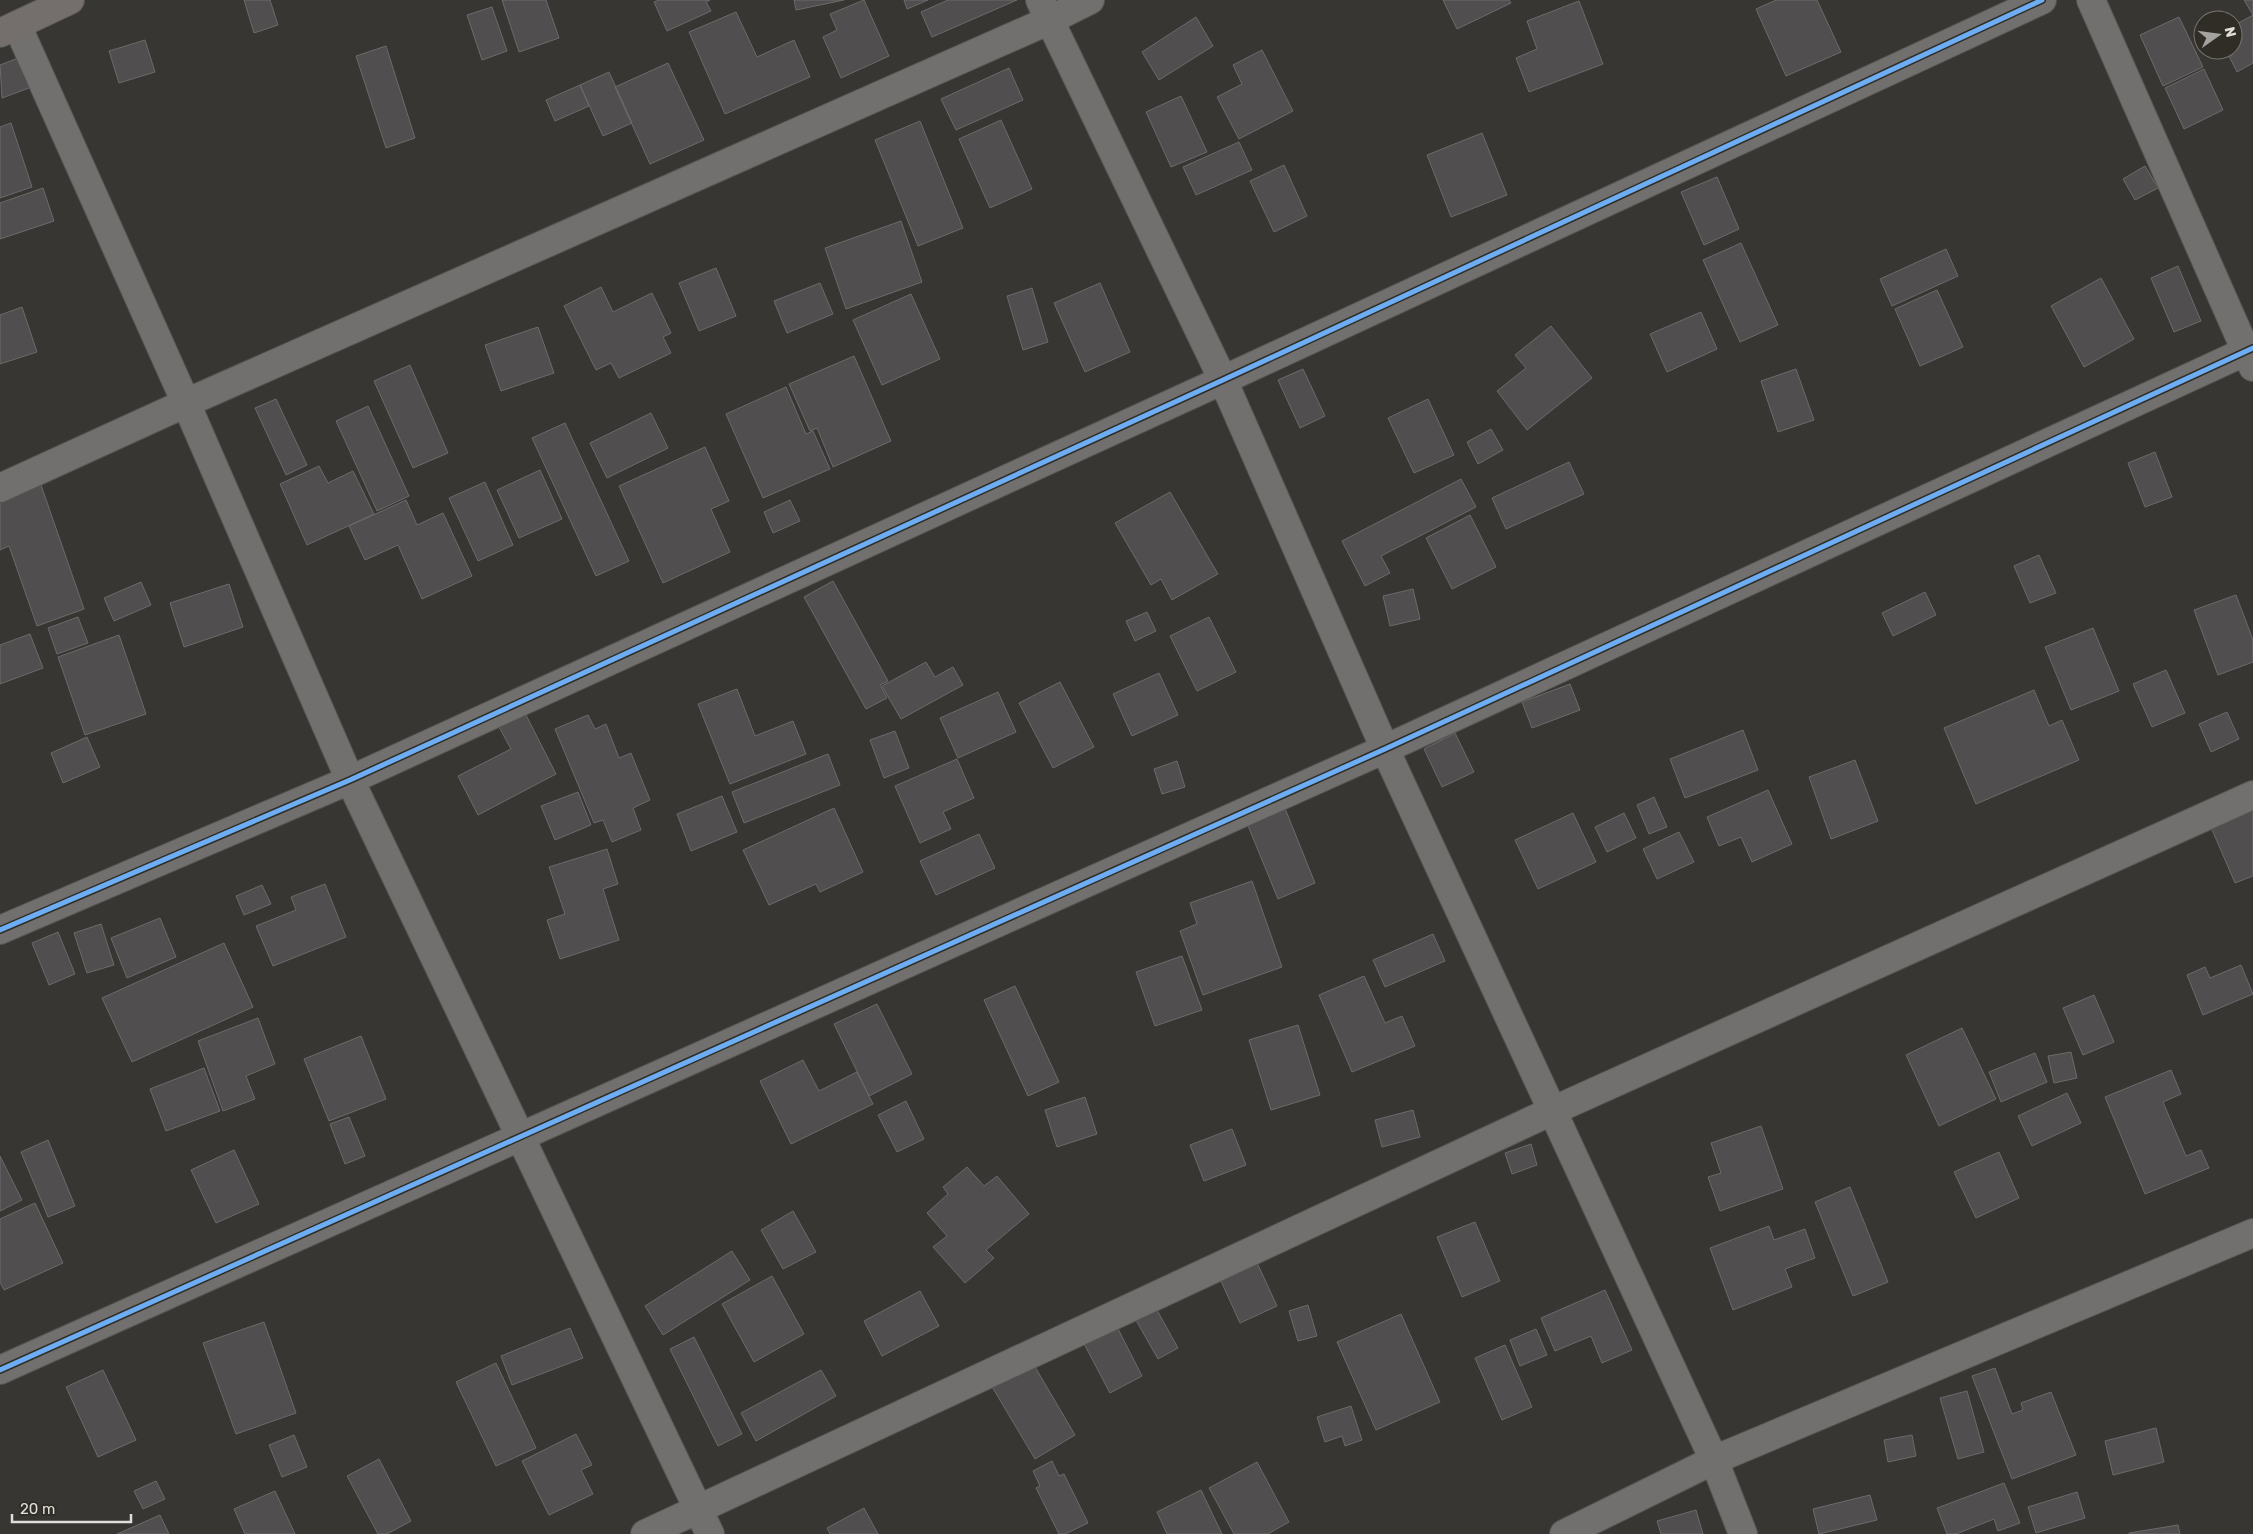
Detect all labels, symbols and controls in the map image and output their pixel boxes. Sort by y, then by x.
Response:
north arrow [2193,10,2243,60]
text: N [2221,25,2240,39]
scale bar [12,1492,131,1524]
text: 20 m [20,1500,55,1518]

